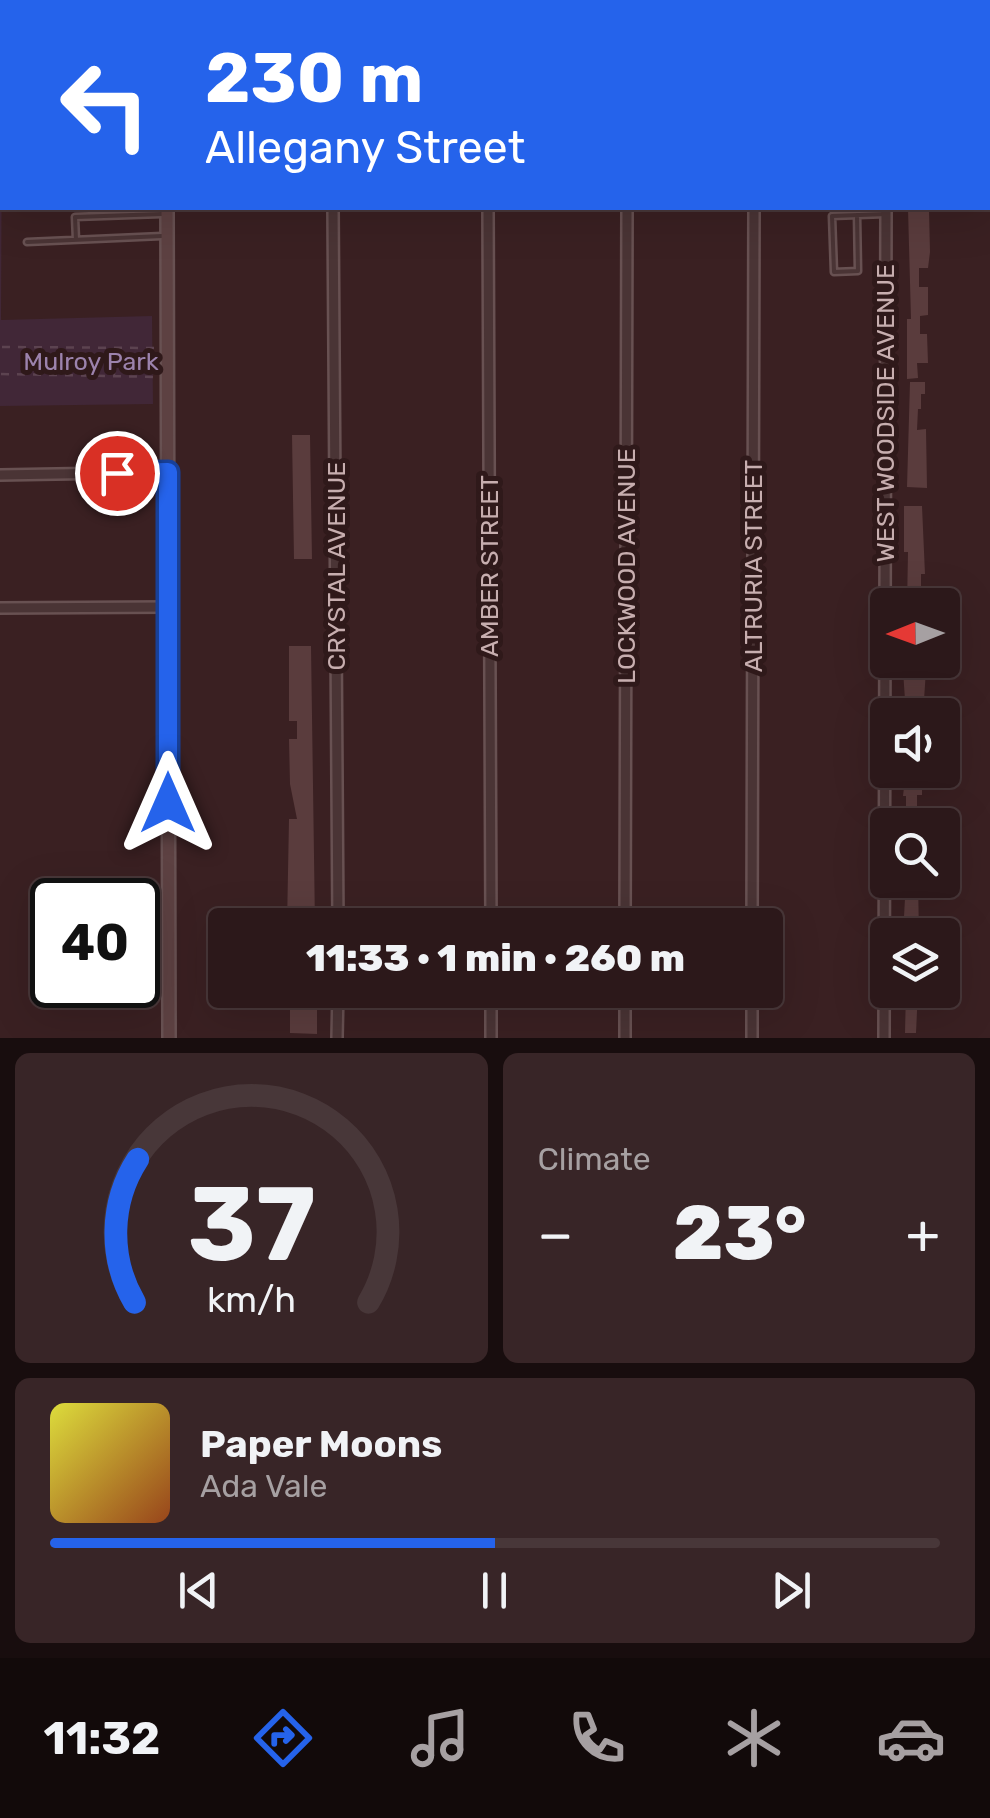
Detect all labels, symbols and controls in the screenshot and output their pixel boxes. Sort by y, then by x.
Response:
text: 230 m [205,37,423,120]
icon: left [40,40,170,170]
text: Allegany Street [205,121,525,174]
street label: WEST WOODSIDE AVENUE [871,264,900,562]
park label: Mulroy Park [23,347,159,376]
pin [75,431,160,516]
icon: arrive [90,446,145,501]
street label: LOCKWOOD AVENUE [612,448,641,684]
street label: ALTRURIA STREET [739,460,768,672]
street label: CRYSTAL AVENUE [322,462,351,670]
street label: AMBER STREET [475,475,504,657]
north arrow [870,588,960,678]
map controls [870,588,960,1008]
button: sound [870,698,960,788]
position arrow [116,751,220,855]
button: search [870,808,960,898]
speed limit sign: 40 [30,878,160,1008]
button: layers [870,918,960,1008]
text: 11:33 · 1 min · 260 m [306,935,685,981]
text: Climate [538,1140,651,1178]
text: 37 [187,1163,315,1286]
text: 23° [673,1189,806,1278]
text: − [538,1202,573,1267]
text: + [906,1202,940,1267]
text: km/h [207,1279,296,1321]
text: Paper Moons [200,1421,442,1467]
text: Ada Vale [200,1467,327,1505]
icon: previous [171,1563,226,1618]
icon: pause [467,1563,522,1618]
icon: next [764,1563,819,1618]
icon: directions [248,1703,318,1773]
icon: music [405,1703,475,1773]
icon: phone [562,1703,632,1773]
icon: climate [719,1703,789,1773]
icon: car [876,1703,946,1773]
text: 11:32 [44,1712,160,1765]

